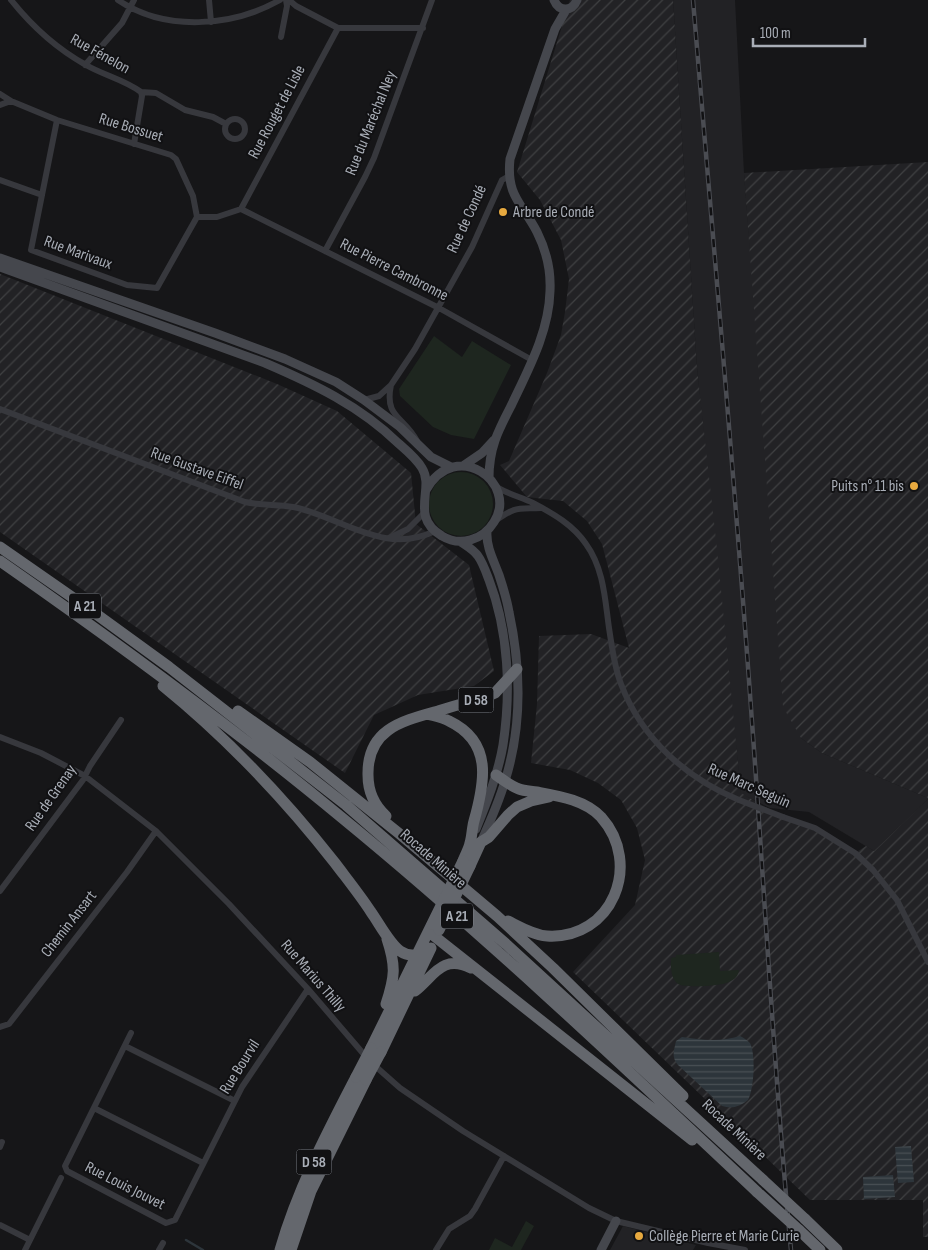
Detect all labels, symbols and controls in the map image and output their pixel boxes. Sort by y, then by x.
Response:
scale bar [753,15,866,47]
text: 100 m [760,24,791,43]
street label: Rue Fénelon [67,30,133,78]
street label: Rue Rouget de Lisle [244,62,310,162]
street label: Rue du Maréchal Ney [341,68,401,178]
street label: Rue Bossuet [97,109,165,147]
street label: Rue de Condé [443,182,491,256]
place label: Arbre de Condé [512,203,595,222]
marker: Arbre de Condé [497,206,509,218]
street label: Rue Marivaux [41,232,115,274]
street label: Rue Pierre Cambronne [337,235,451,305]
street label: Rue Gustave Eiffel [148,443,246,495]
place label: Puits n° 11 bis [831,477,904,496]
marker: Puits n° 11 bis [908,480,920,492]
road number: A 21 [69,594,101,618]
road number: D 58 [458,688,494,712]
street label: Rue Marc Seguin [705,759,793,813]
street label: Rue de Grenay [21,761,81,835]
street label: Rocade Minière [396,825,470,893]
street label: Chemin Ansart [37,887,101,961]
road number: A 21 [441,904,473,928]
street label: Rue Marius Thilly [276,936,350,1016]
street label: Rue Bourvil [216,1036,264,1098]
street label: Rocade Minière [698,1095,770,1165]
road number: D 58 [296,1150,332,1174]
street label: Rue Louis Jouvet [82,1158,168,1214]
place label: Collège Pierre et Marie Curie [649,1227,799,1246]
marker: Collège Pierre et Marie Curie [633,1230,645,1242]

